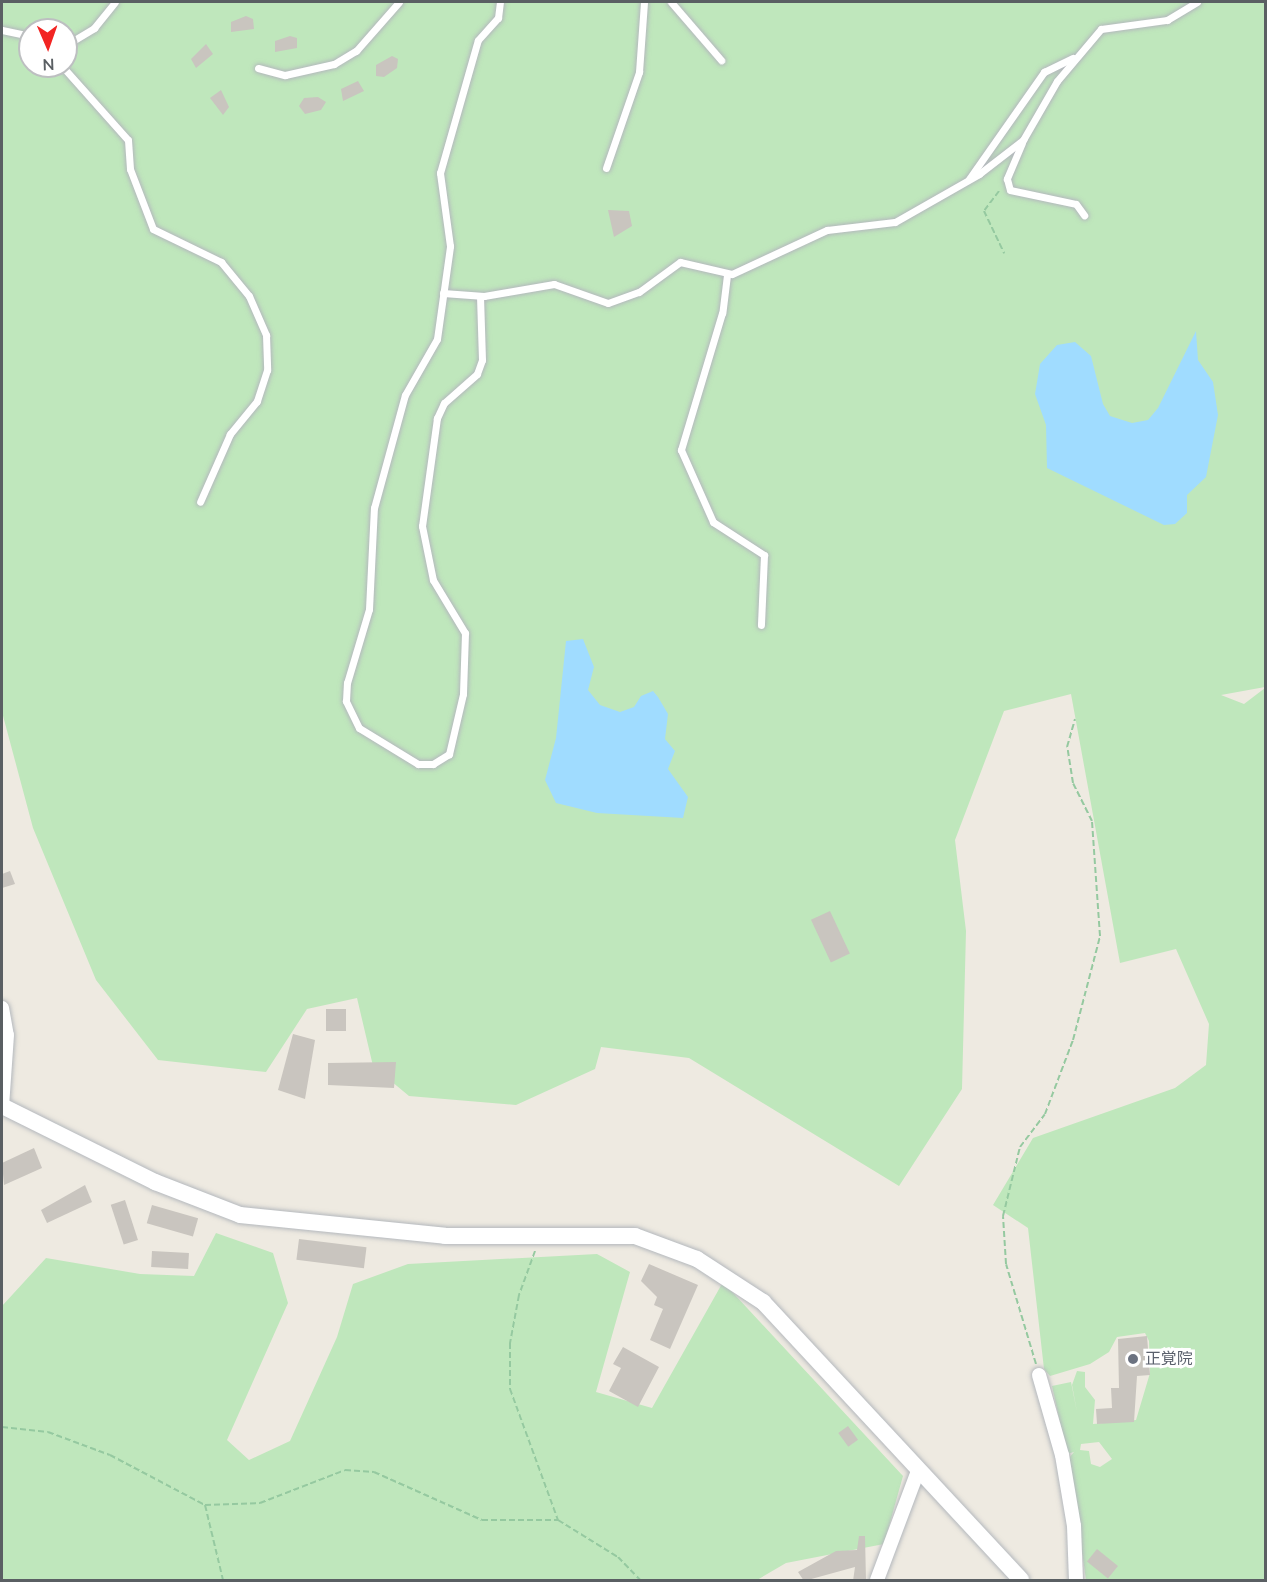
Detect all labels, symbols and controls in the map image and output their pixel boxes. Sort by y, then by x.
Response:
north arrow [18,18,78,78]
text: N [42,53,55,75]
place label: 正覚院 [1145,1349,1193,1369]
marker: 正覚院 [1126,1352,1140,1366]

